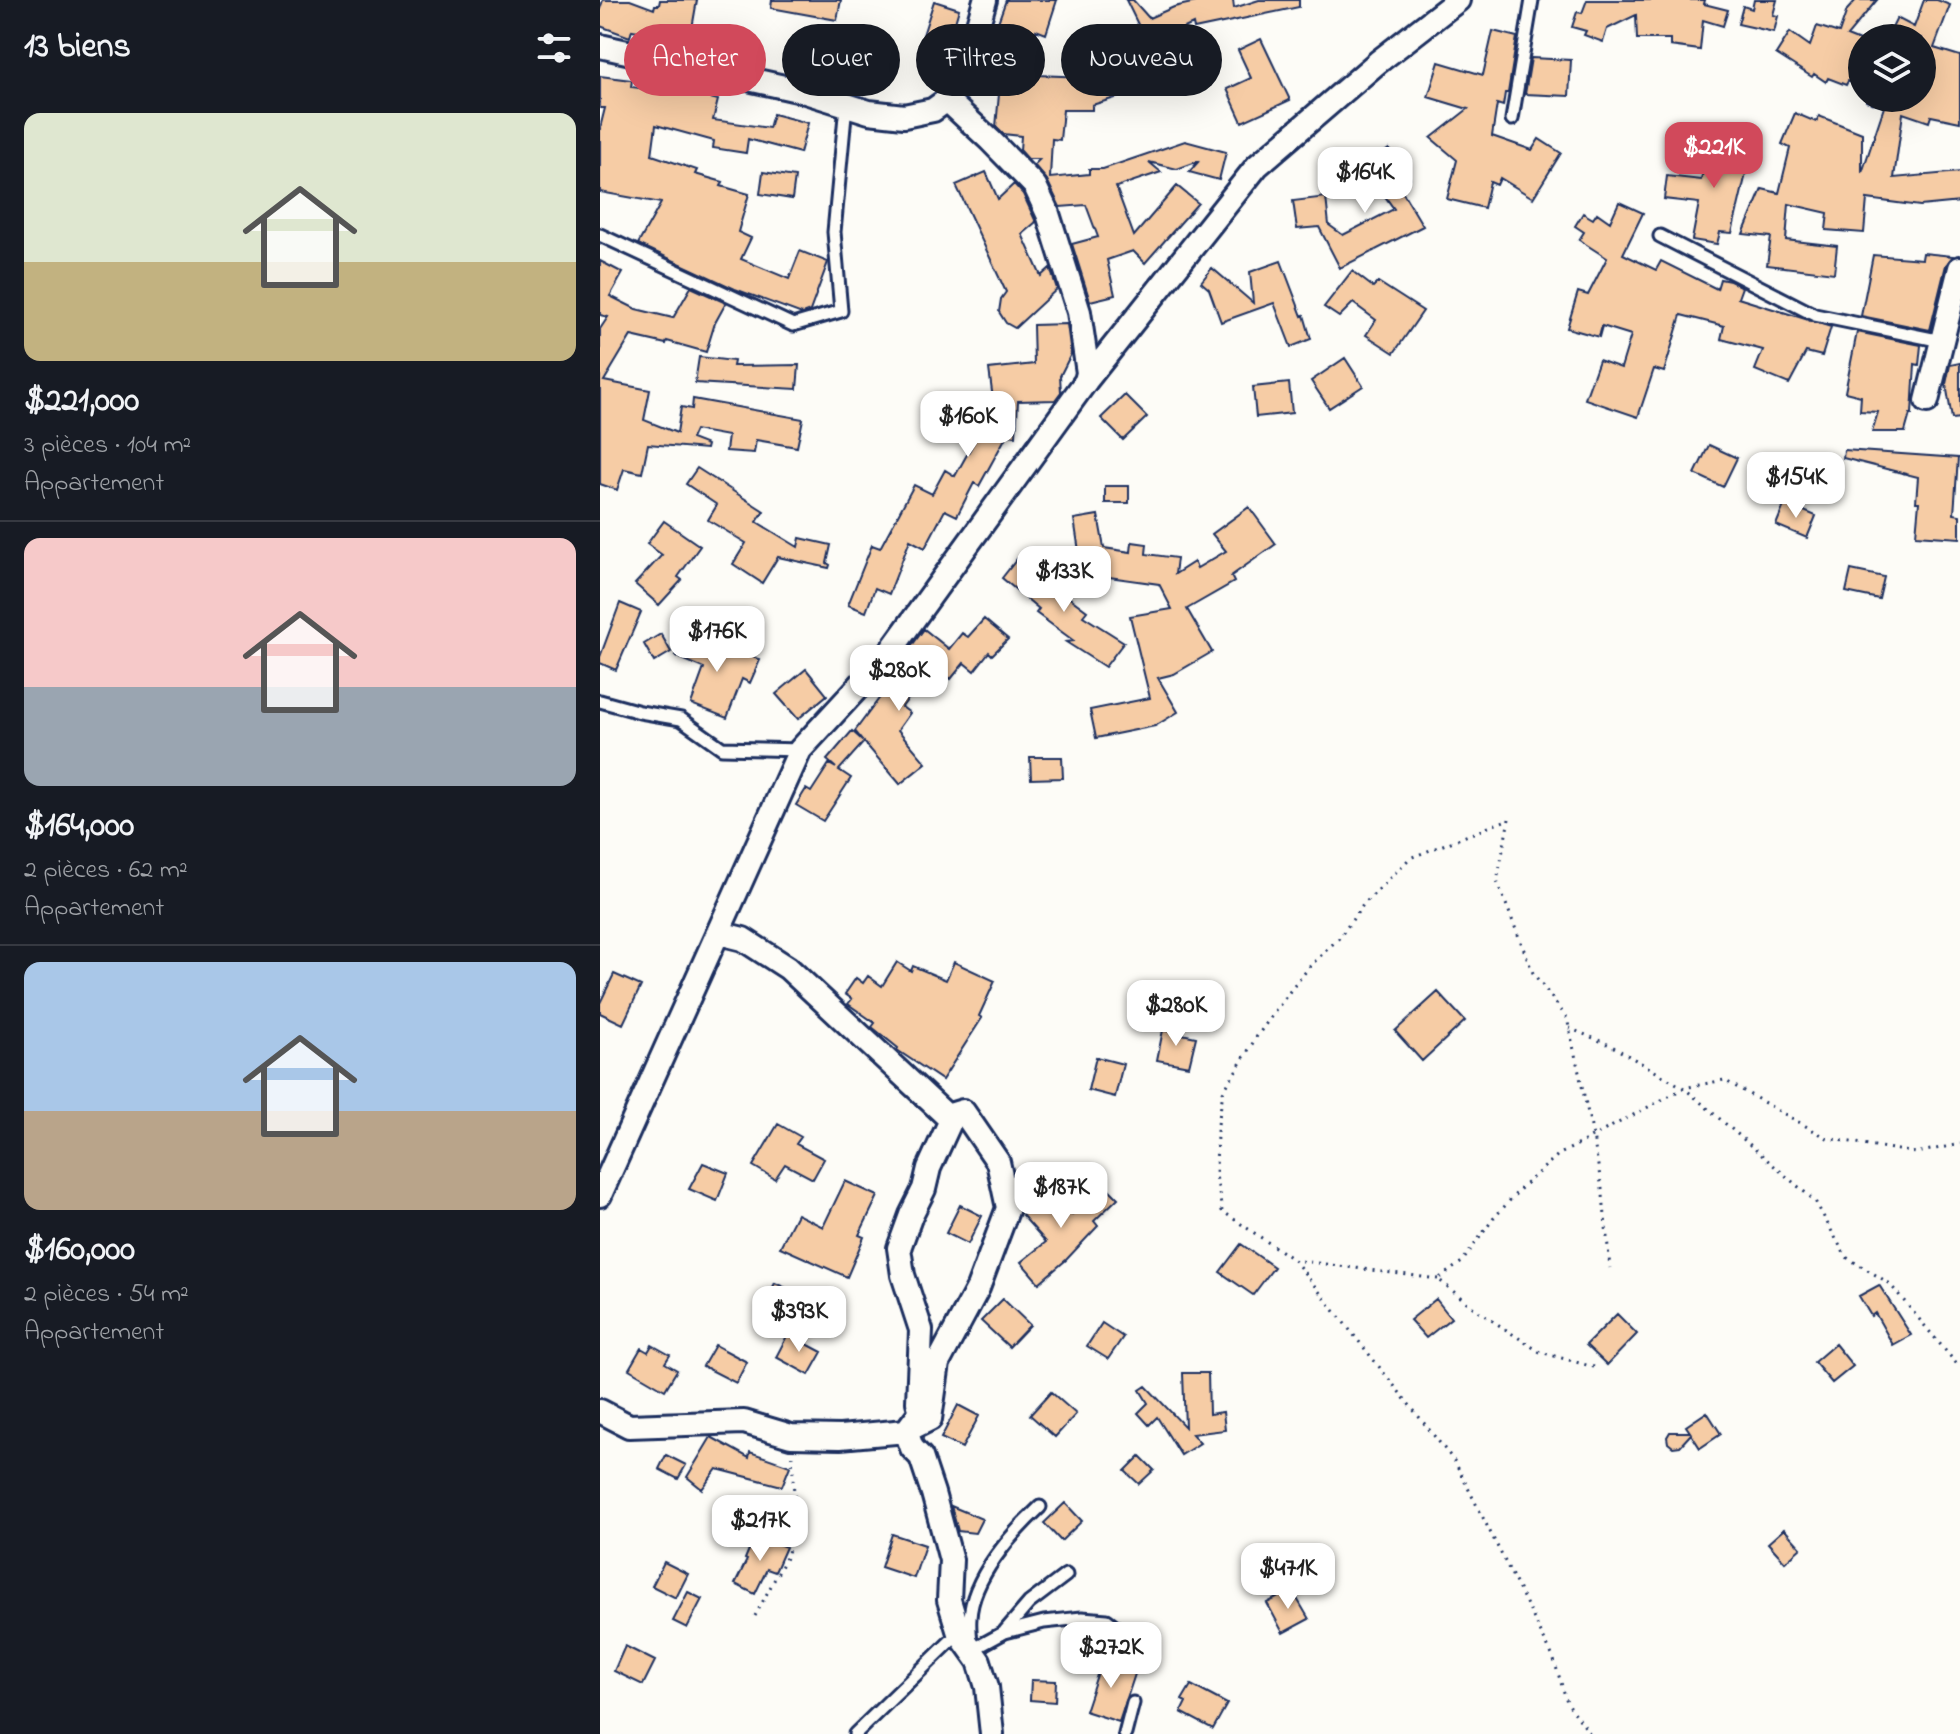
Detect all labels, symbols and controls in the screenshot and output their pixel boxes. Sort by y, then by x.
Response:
text: 13 biens [24,23,131,73]
chip: Acheter [624,24,766,96]
chip: Louer [782,24,900,96]
chip: Filtres [916,24,1045,96]
chip: Nouveau [1061,24,1222,96]
map controls [1848,24,1936,112]
button: layers [1848,24,1936,112]
icon: filters [532,26,576,70]
pin: $221K [1658,122,1770,190]
text: $221K [1683,129,1745,167]
pin: $164K [1309,147,1421,215]
text: $164K [1336,154,1394,192]
icon: home [228,165,372,309]
text: $221,000 [24,377,139,427]
pin: $160K [912,391,1024,459]
text: $160K [938,398,998,436]
text: 3 pièces · 104 m² [24,427,191,465]
pin: $154K [1740,452,1852,520]
text: $154K [1765,459,1827,497]
text: Appartement [24,465,164,503]
pin: $133K [1008,546,1120,614]
text: $133K [1035,553,1093,591]
icon: home [228,590,372,734]
pin: $176K [661,606,773,674]
text: $176K [688,613,746,651]
pin: $280K [843,645,955,713]
text: $280K [868,652,930,690]
text: $164,000 [24,802,134,852]
text: 2 pièces · 62 m² [24,852,188,890]
text: Appartement [24,890,164,928]
pin: $280K [1120,980,1232,1048]
text: $280K [1145,987,1207,1025]
icon: home [228,1014,372,1158]
pin: $187K [1005,1162,1117,1230]
text: $187K [1032,1169,1090,1207]
text: $160,000 [24,1226,135,1276]
text: 2 pièces · 54 m² [24,1276,189,1314]
pin: $393K [743,1286,855,1354]
text: $393K [770,1293,828,1331]
text: Appartement [24,1314,164,1352]
pin: $217K [704,1495,816,1563]
text: $217K [730,1502,790,1540]
pin: $471K [1232,1543,1344,1611]
text: $471K [1259,1550,1317,1588]
pin: $272K [1055,1622,1167,1690]
text: $272K [1079,1629,1143,1667]

